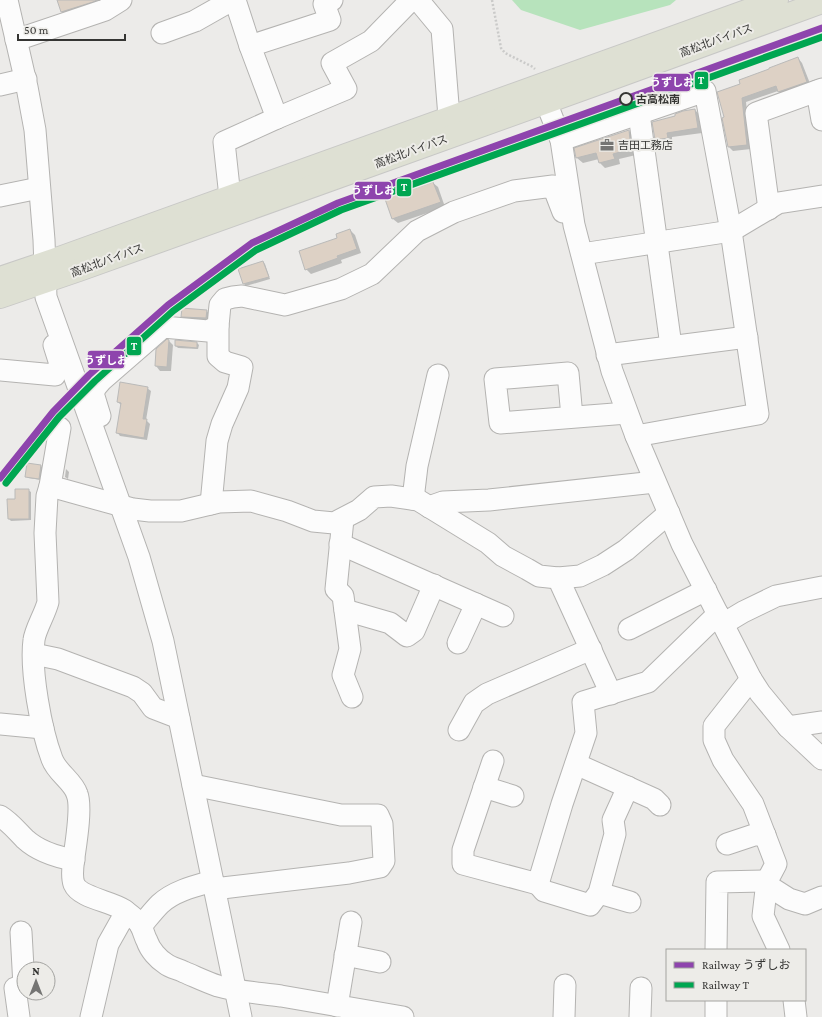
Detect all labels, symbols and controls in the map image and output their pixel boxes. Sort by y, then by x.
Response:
scale bar [18,16,125,42]
street label: 高松北バイパス [678,21,754,59]
text: 50 m [24,23,49,37]
line badge: T [694,71,709,90]
line badge: うずしお [653,73,691,92]
text: T [698,74,705,86]
text: うずしお [650,76,694,88]
marker: 古高松南 [619,92,633,106]
place label: 古高松南 [636,93,680,105]
street label: 高松北バイパス [373,132,449,170]
office icon: 吉田工務店 [599,137,615,153]
place label: 吉田工務店 [618,139,673,151]
line badge: T [396,178,412,197]
line badge: うずしお [354,181,392,200]
text: T [401,181,408,193]
text: うずしお [351,184,395,196]
street label: 高松北バイパス [69,241,145,279]
line badge: T [126,336,142,356]
text: T [131,340,138,352]
line badge: うずしお [87,350,125,369]
text: うずしお [84,354,128,366]
legend [666,949,806,1001]
text: Railway うずしお [702,958,790,972]
north arrow [16,961,56,1001]
text: N [32,965,40,977]
text: Railway T [702,978,749,992]

